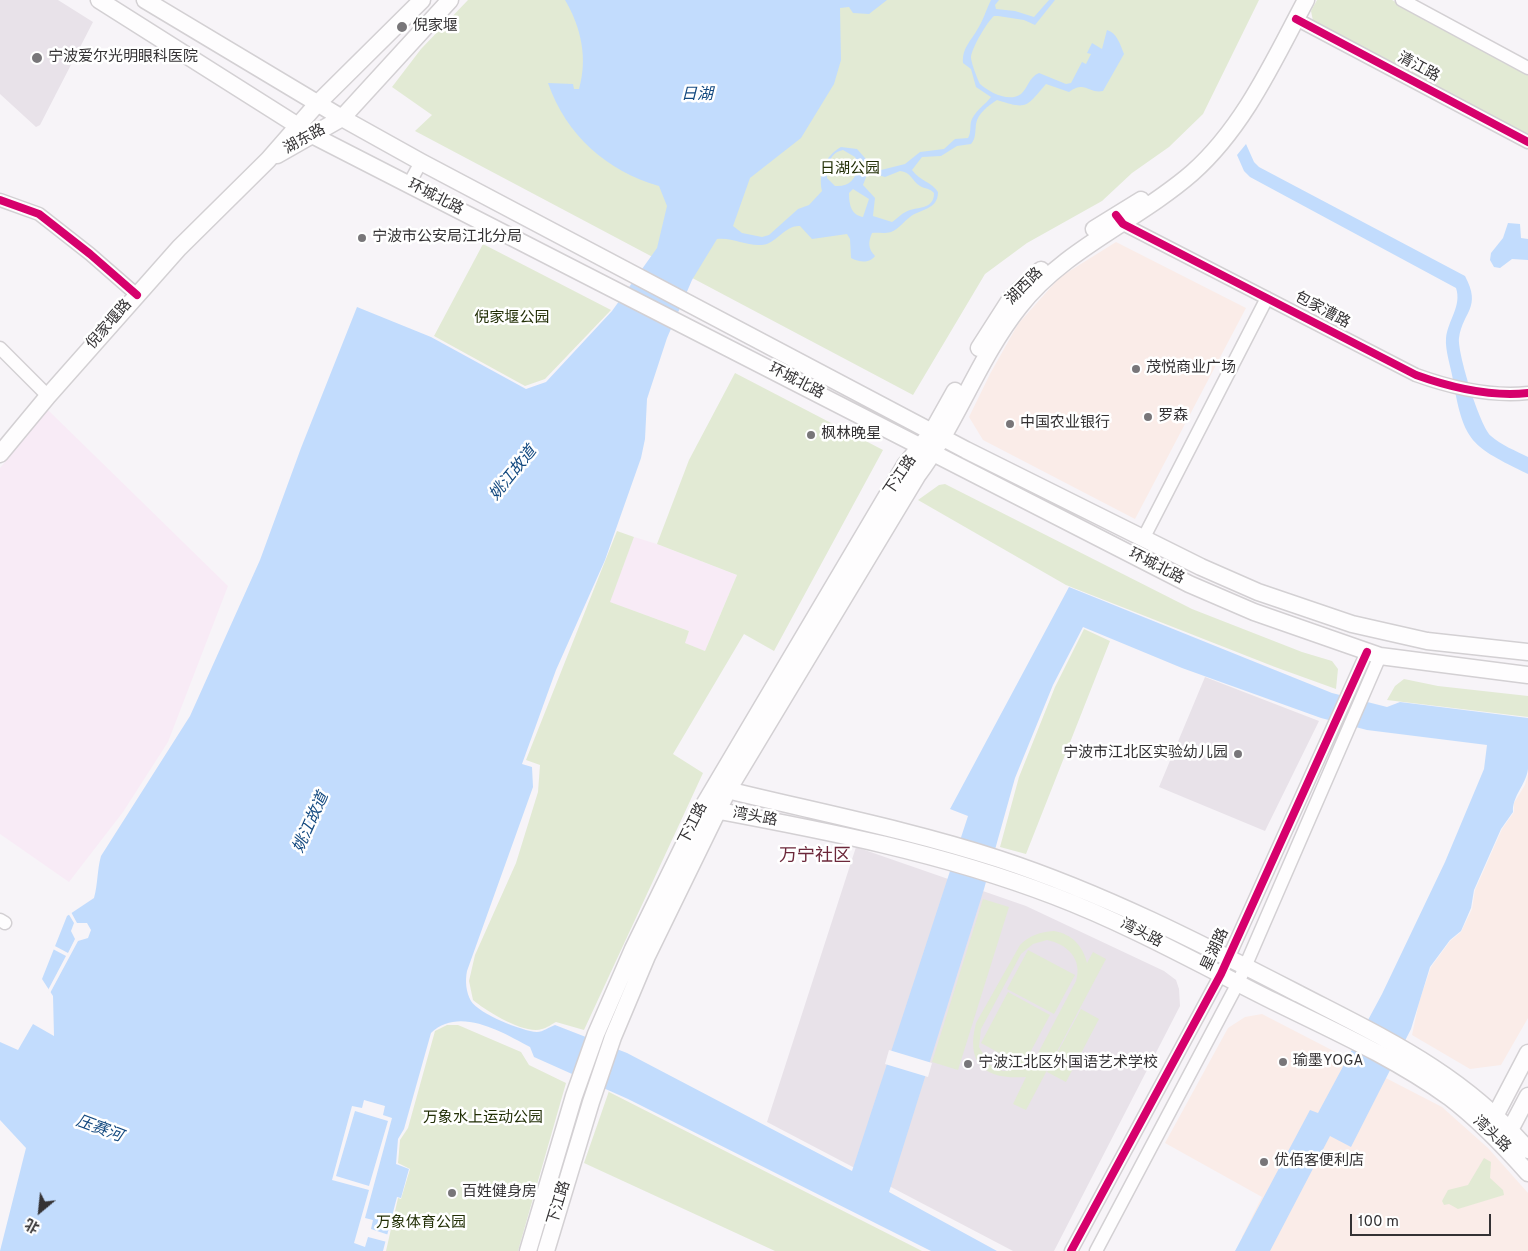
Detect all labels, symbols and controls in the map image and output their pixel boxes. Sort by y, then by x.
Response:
place label: 倪家堰 [413,18,458,36]
marker: 倪家堰 [395,20,409,34]
place label: 宁波爱尔光明眼科医院 [48,49,198,67]
street label: 清江路 [1394,49,1442,87]
marker: 宁波爱尔光明眼科医院 [30,51,44,65]
water label: 日湖 [681,86,713,106]
street label: 湖东路 [281,121,329,159]
park label: 日湖公园 [820,161,880,179]
street label: 环城北路 [404,176,466,220]
place label: 宁波市公安局江北分局 [372,229,522,247]
marker: 宁波市公安局江北分局 [356,232,368,244]
street label: 湖西路 [1003,265,1047,309]
street label: 包家漕路 [1291,289,1353,333]
street label: 倪家堰路 [84,296,136,354]
park label: 倪家堰公园 [475,310,549,328]
street label: 环城北路 [765,360,827,404]
place label: 茂悦商业广场 [1146,360,1236,378]
marker: 茂悦商业广场 [1130,363,1142,375]
place label: 罗森 [1158,408,1188,426]
marker: 罗森 [1142,411,1154,423]
place label: 中国农业银行 [1020,415,1110,433]
marker: 中国农业银行 [1004,418,1016,430]
place label: 枫林晚星 [821,426,881,444]
marker: 枫林晚星 [805,429,817,441]
water label: 姚江故道 [486,443,542,505]
street label: 下江路 [881,452,921,500]
street label: 环城北路 [1125,545,1187,589]
place label: 宁波市江北区实验幼儿园 [1063,745,1228,763]
marker: 宁波市江北区实验幼儿园 [1232,748,1244,760]
water label: 姚江故道 [290,790,334,856]
street label: 下江路 [676,800,712,848]
street label: 湾头路 [731,805,779,831]
district label: 万宁社区 [779,846,851,868]
street label: 湾头路 [1117,916,1165,952]
street label: 星湖路 [1198,926,1234,974]
place label: 瑜墨YOGA [1293,1053,1363,1071]
place label: 宁波江北区外国语艺术学校 [978,1055,1158,1073]
marker: 瑜墨YOGA [1277,1056,1289,1068]
marker: 宁波江北区外国语艺术学校 [962,1058,974,1070]
park label: 万象水上运动公园 [423,1110,543,1128]
water label: 压赛河 [73,1113,125,1147]
street label: 湾头路 [1468,1113,1514,1157]
place label: 优佰客便利店 [1274,1153,1364,1171]
marker: 优佰客便利店 [1258,1156,1270,1168]
street label: 下江路 [545,1179,575,1227]
place label: 百姓健身房 [462,1184,537,1202]
north arrow [15,1186,65,1236]
marker: 百姓健身房 [446,1187,458,1199]
scale bar [1353,1204,1494,1236]
text: 100 m [1358,1213,1399,1232]
text: 北 [23,1214,43,1235]
park label: 万象体育公园 [376,1215,466,1233]

